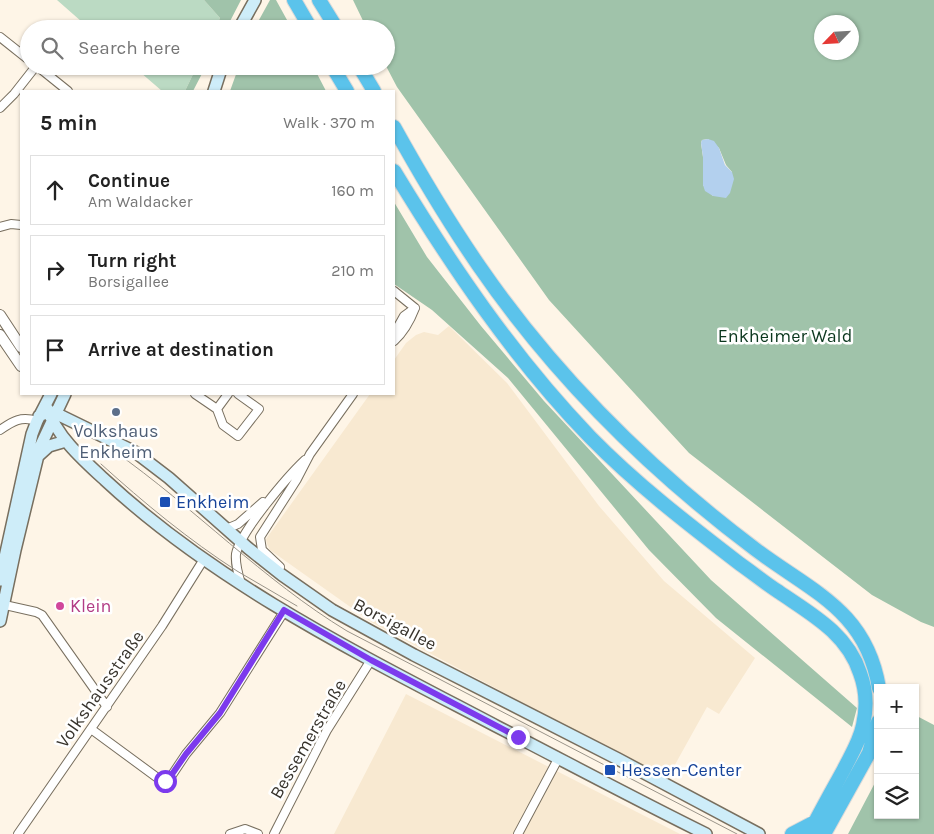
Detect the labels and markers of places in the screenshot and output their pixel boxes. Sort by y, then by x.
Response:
marker: Volkshaus Enkheim [110,406,122,418]
place label: Volkshaus Enkheim [73,420,159,463]
place label: Enkheim [176,491,249,513]
marker: Enkheim [158,495,172,509]
place label: Klein [70,595,111,617]
marker: Klein [54,600,66,612]
place label: Hessen-Center [621,759,742,781]
marker: Hessen-Center [603,763,617,777]

